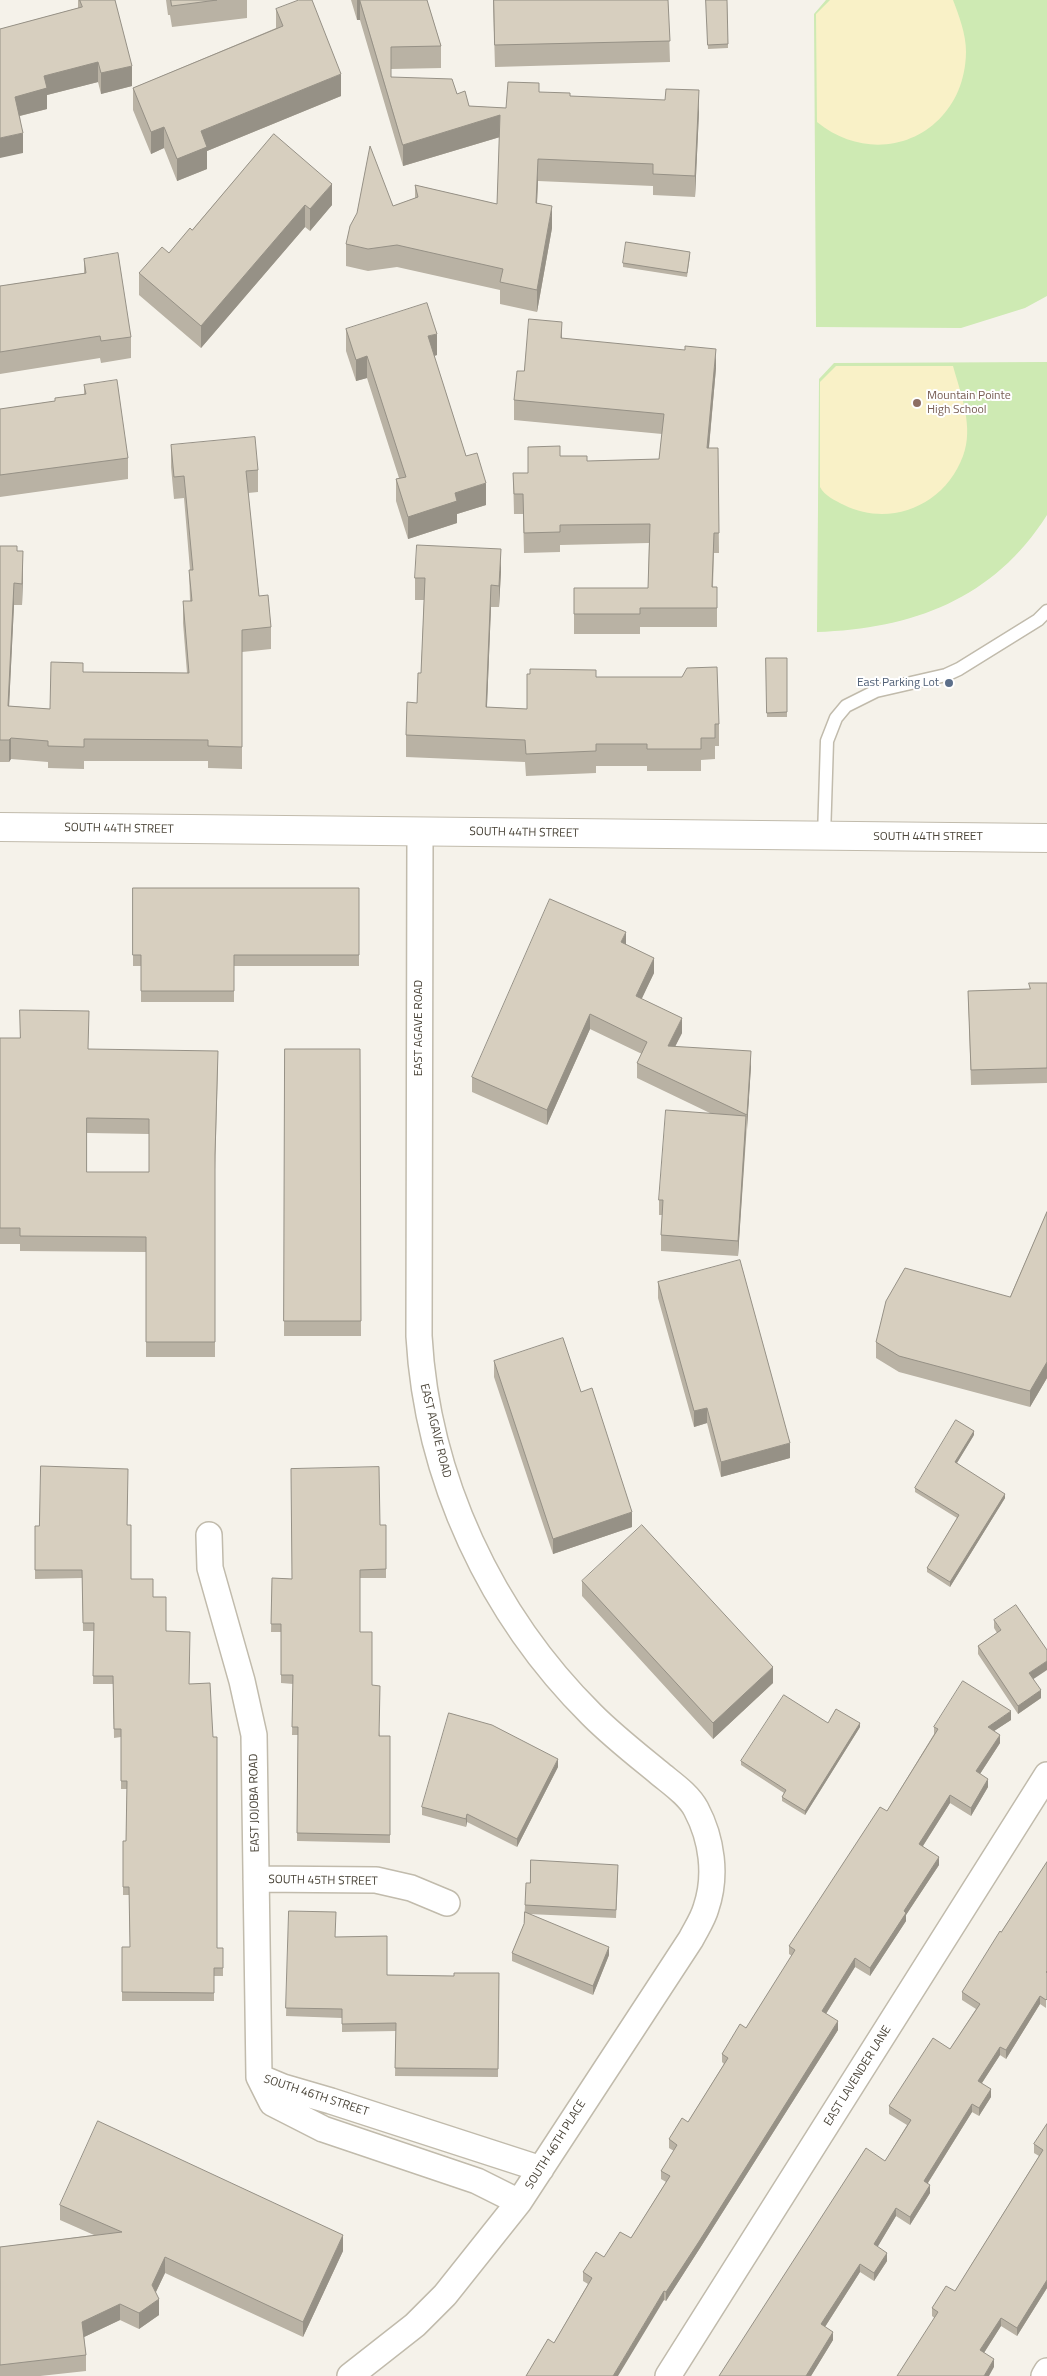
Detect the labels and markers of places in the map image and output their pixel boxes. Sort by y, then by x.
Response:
place label: Mountain Pointe High School [927,389,1011,417]
marker: Mountain Pointe High School [911,397,923,409]
place label: East Parking Lot [857,676,939,690]
marker: East Parking Lot [943,677,955,689]

